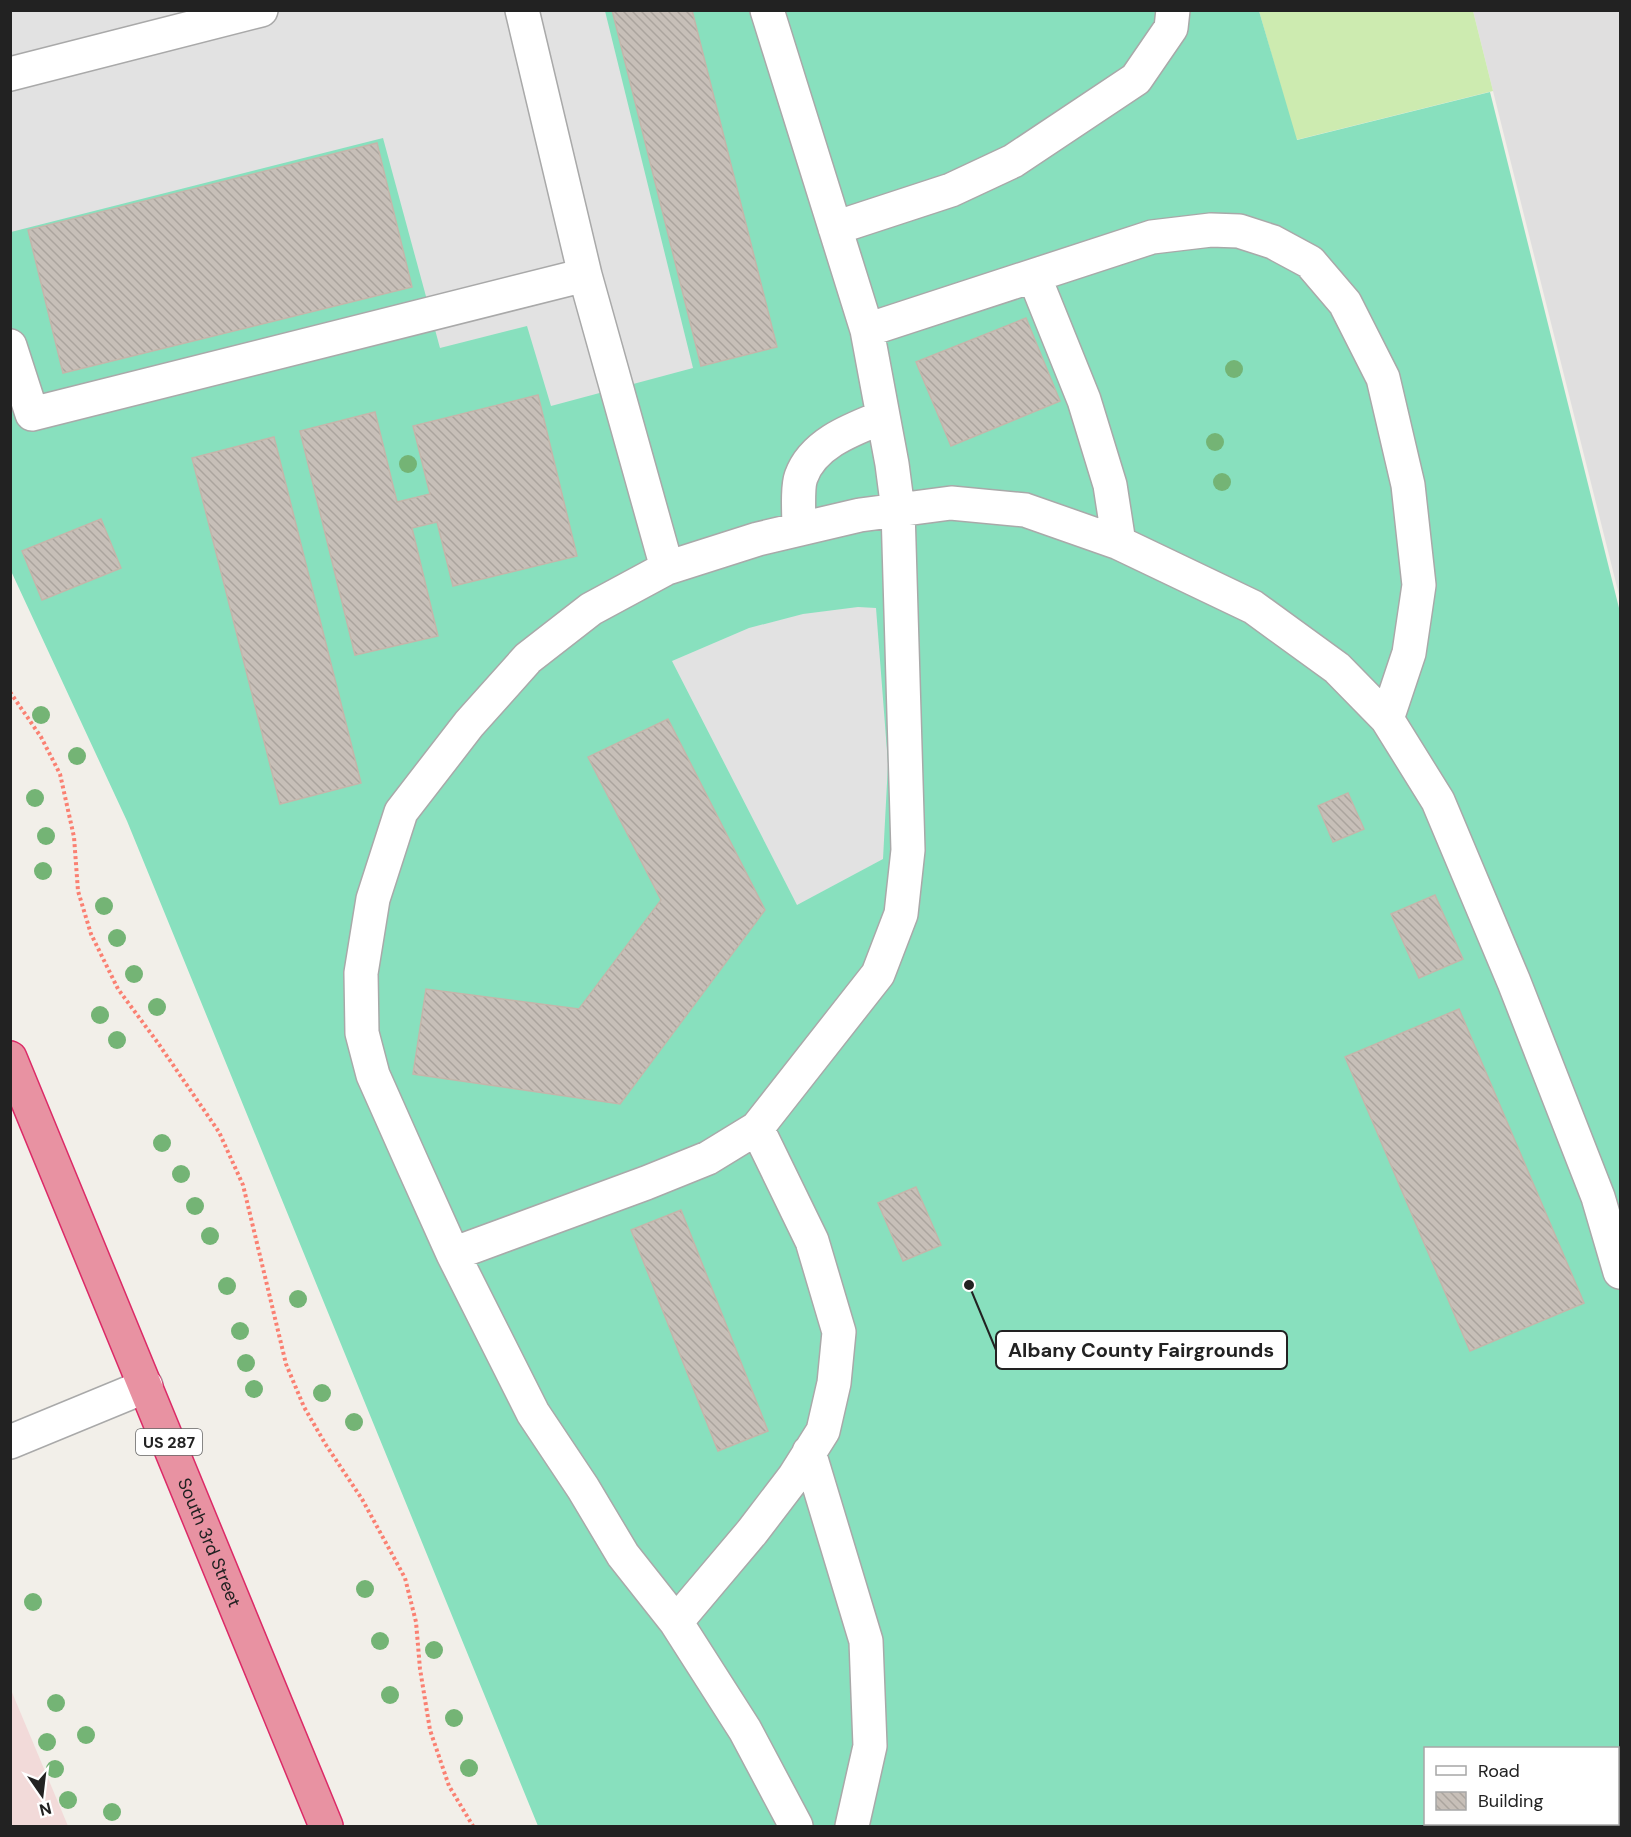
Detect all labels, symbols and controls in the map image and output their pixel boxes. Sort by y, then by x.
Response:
callout: Albany County Fairgrounds [996,1331,1287,1369]
text: Albany County Fairgrounds [1008,1337,1274,1363]
road number: US 287 [136,1429,202,1455]
street label: South 3rd Street [172,1474,247,1611]
legend [1424,1747,1619,1825]
text: Road [1478,1759,1520,1783]
north arrow [12,1765,72,1825]
text: Building [1478,1789,1543,1813]
text: N [37,1797,54,1821]

